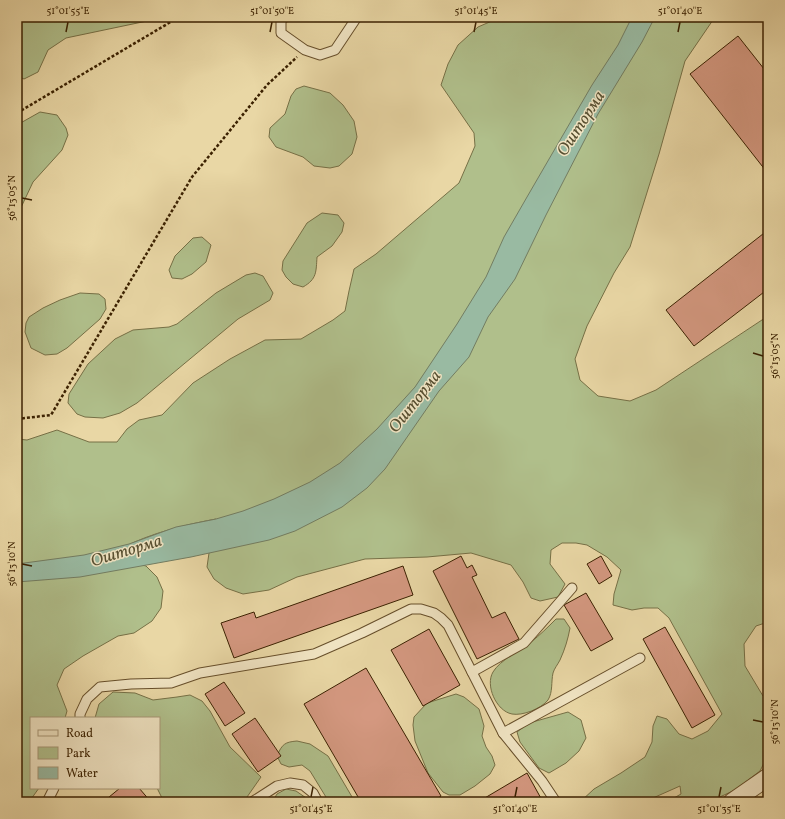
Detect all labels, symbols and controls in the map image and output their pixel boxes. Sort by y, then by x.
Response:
text: 51°01'55"E [46,4,90,18]
text: 51°01'50"E [250,4,294,18]
text: 51°01'45"E [454,4,498,18]
text: 51°01'40"E [658,4,702,18]
water label: Ошторма [552,87,611,161]
text: 56°13'05"N [5,174,19,221]
text: 56°13'05"N [768,332,782,379]
water label: Ошторма [383,366,447,438]
water label: Ошторма [88,530,165,573]
text: 56°13'10"N [5,541,19,587]
text: 56°13'10"N [768,699,782,745]
legend [30,717,160,789]
text: Road [66,726,93,742]
text: Park [66,746,91,762]
text: Water [66,766,98,782]
text: 51°01'45"E [289,802,333,816]
text: 51°01'40"E [493,802,537,816]
text: 51°01'35"E [697,802,741,816]

